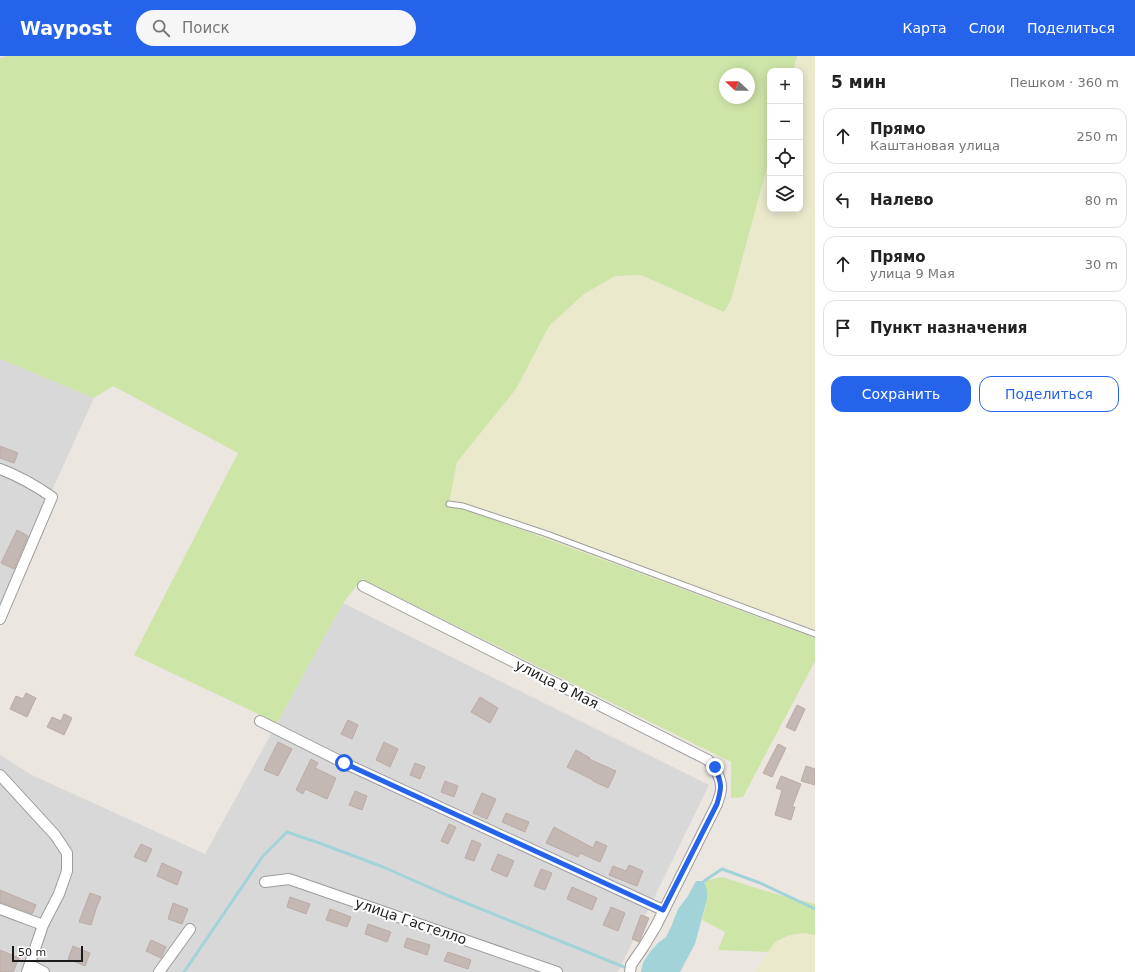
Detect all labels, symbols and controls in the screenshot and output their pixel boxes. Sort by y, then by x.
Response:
search box [136,10,416,46]
text: Waypost [20,17,112,39]
icon: search [150,17,172,39]
text: Поиск [182,19,229,37]
text: Карта [903,20,947,36]
text: Слои [969,20,1005,36]
text: Поделиться [1027,20,1115,36]
north arrow [719,68,755,104]
map controls [767,68,803,212]
button: + [767,68,803,104]
text: 5 мин [831,72,886,92]
text: Пешком · 360 m [1010,75,1119,90]
button: − [767,104,803,140]
text: Прямо [870,120,926,138]
icon: ahead [832,125,854,147]
text: 250 m [1076,129,1118,144]
text: Каштановая улица [870,138,1000,153]
button: locate [767,140,803,176]
button: layers [767,176,803,212]
icon: left [832,189,854,211]
text: Налево [870,191,934,209]
text: 80 m [1085,193,1118,208]
text: Прямо [870,248,926,266]
icon: ahead [832,253,854,275]
text: 30 m [1085,257,1118,272]
text: улица 9 Мая [870,266,955,281]
icon: arrive [832,317,854,339]
text: Пункт назначения [870,319,1027,337]
button: Сохранить [831,376,971,412]
button: Поделиться [979,376,1119,412]
street label: улица 9 Мая [513,656,601,712]
route start [335,754,353,772]
route end [706,758,724,776]
street label: улица Гастелло [353,894,469,948]
scale bar [12,944,83,963]
text: 50 m [18,946,46,959]

